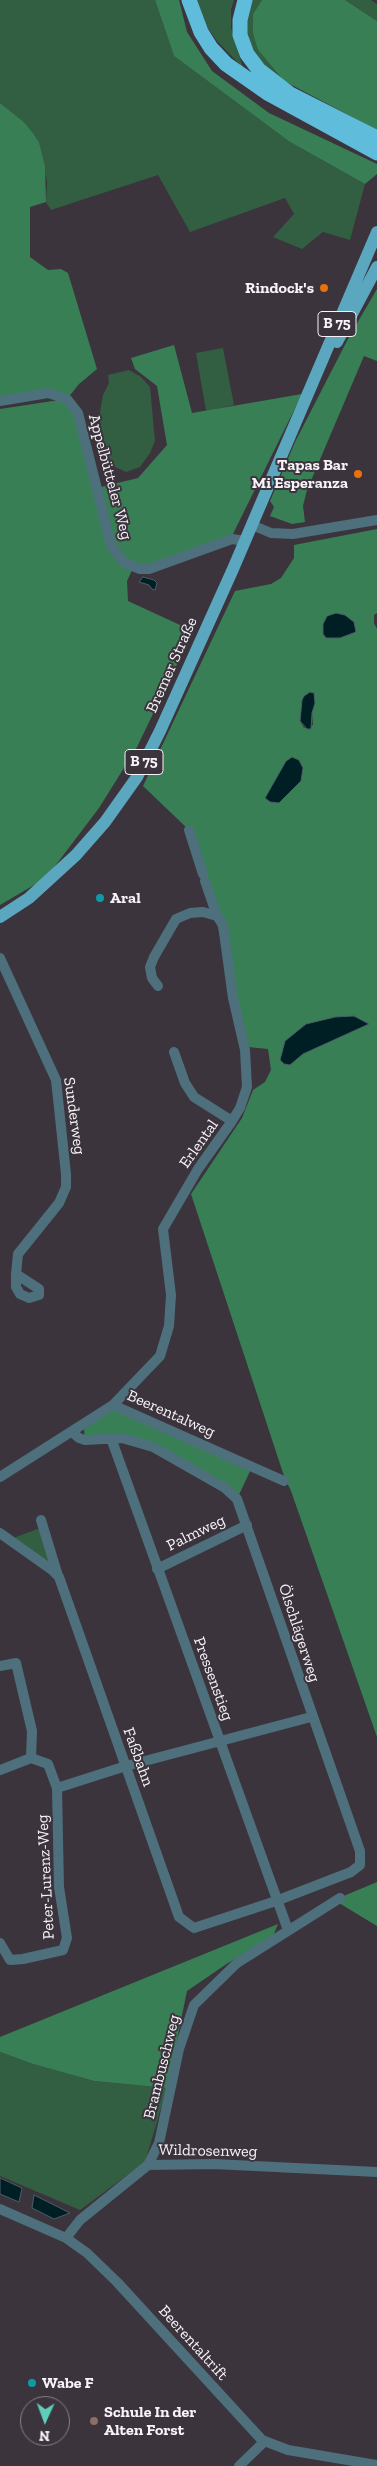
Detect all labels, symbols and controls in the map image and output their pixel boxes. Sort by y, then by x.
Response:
place label: Rindock's [245,278,314,298]
marker: Rindock's [318,282,330,294]
road number: B 75 [318,312,356,336]
street label: Appelbütteler Weg [84,412,136,542]
place label: Tapas Bar Mi Esperanza [252,455,348,493]
marker: Tapas Bar Mi Esperanza [352,468,364,480]
street label: Bremer Straße [142,614,202,716]
road number: B 75 [125,750,163,774]
place label: Aral [110,888,141,908]
marker: Aral [94,892,106,904]
street label: Sunderweg [59,1076,89,1156]
street label: Erlental [175,1116,223,1172]
street label: Beerentalweg [124,1386,218,1442]
street label: Palmweg [164,1511,228,1555]
street label: Ölschlägerweg [274,1581,324,1685]
street label: Pressenstieg [189,1634,237,1724]
street label: Faßbahn [118,1725,158,1789]
street label: Peter-Lurenz-Weg [33,1814,59,1940]
street label: Brambuschweg [140,2013,184,2121]
street label: Wildrosenweg [158,2141,258,2161]
street label: Beerentaltrift [154,2302,232,2384]
place label: Wabe F [42,2373,94,2393]
marker: Wabe F [26,2377,38,2389]
north arrow [20,2396,70,2446]
place label: Schule In der Alten Forst [104,2402,196,2440]
marker: Schule In der Alten Forst [88,2415,100,2427]
text: N [39,2427,50,2444]

